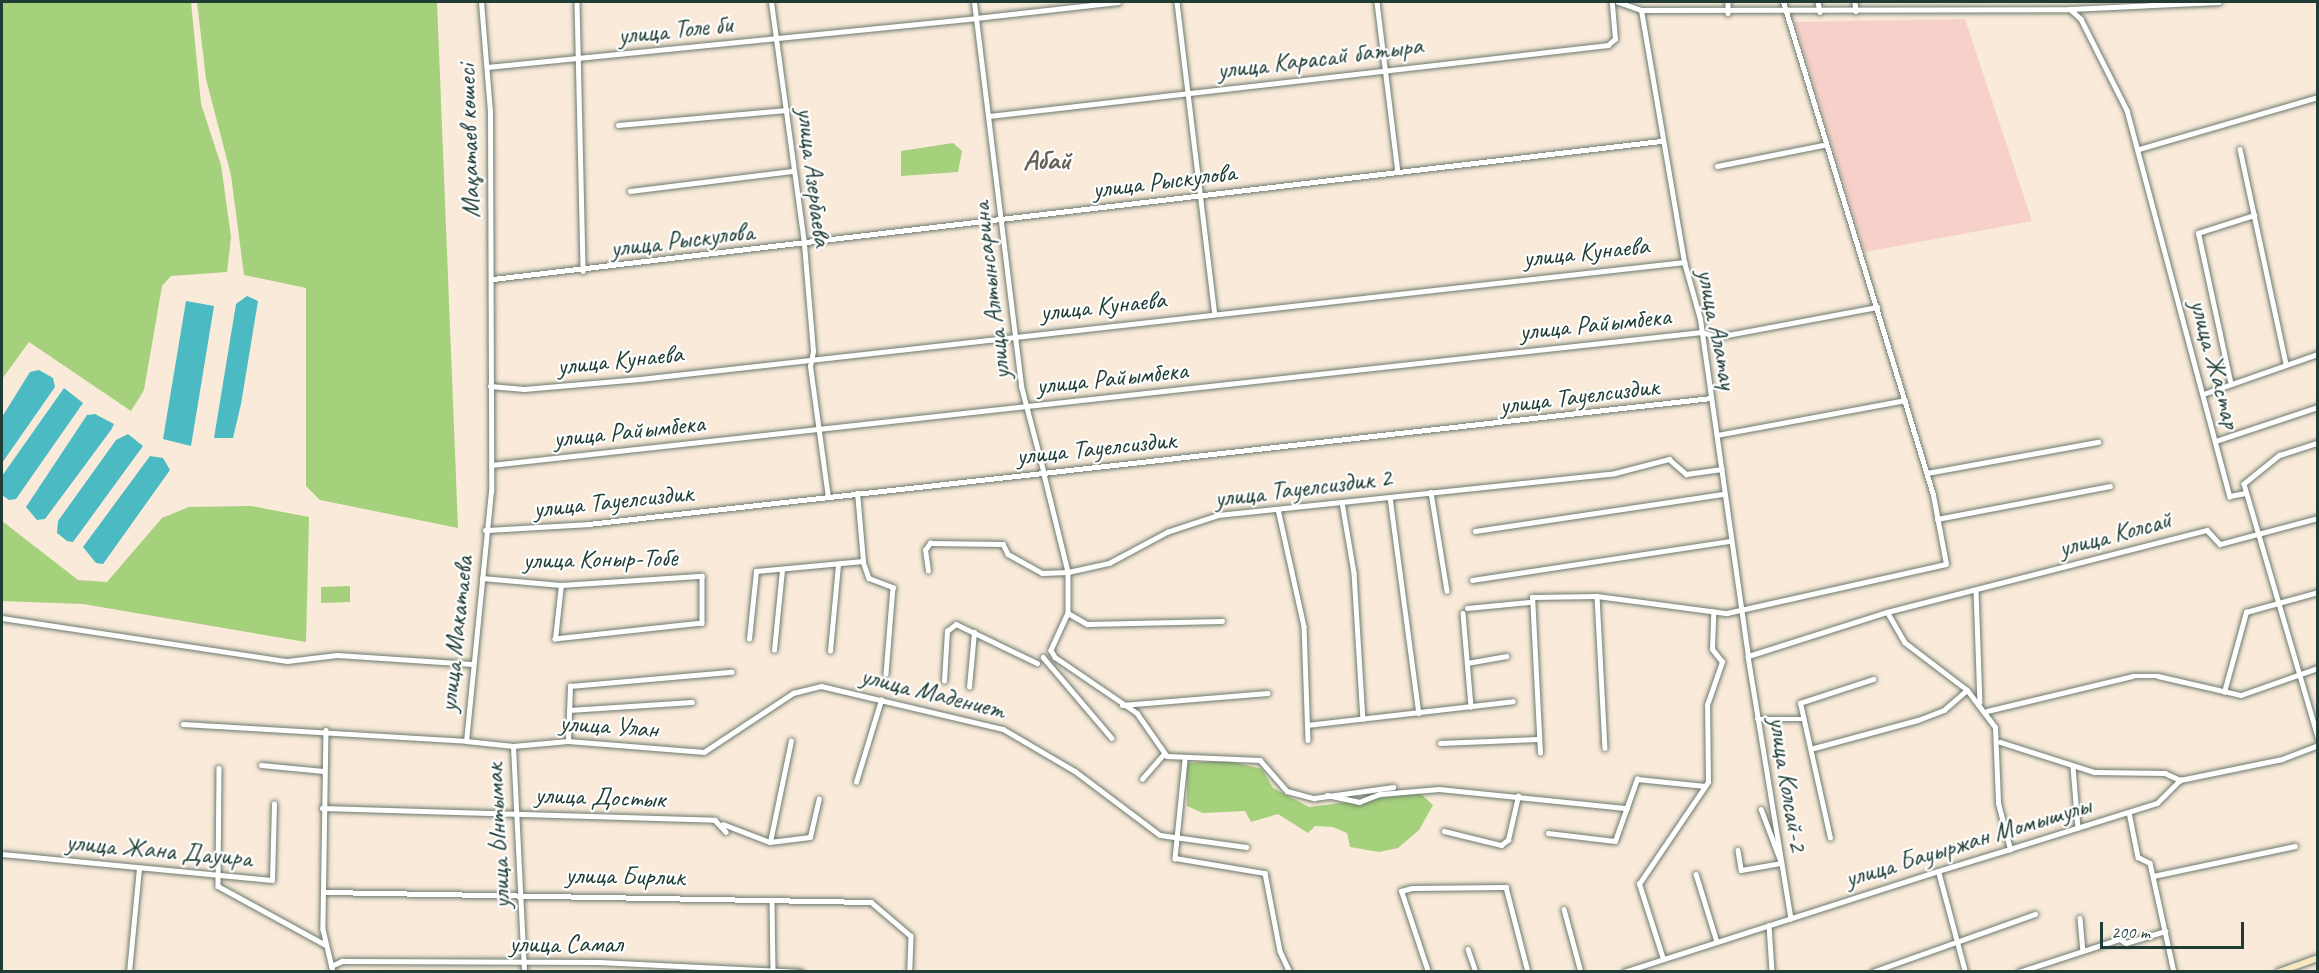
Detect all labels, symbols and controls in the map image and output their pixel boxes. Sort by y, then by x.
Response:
street label: улица Толе би [616,8,734,52]
street label: улица Карасай батыра [1215,30,1425,86]
street label: Мақатаев көшесі [451,63,487,219]
street label: улица Азербаева [790,105,838,249]
district label: Абай [1023,143,1071,177]
street label: улица Рыскулова [1091,157,1237,205]
street label: улица Алтынсарина [964,199,1018,383]
street label: улица Рыскулова [609,216,755,264]
street label: улица Кунаева [1522,230,1650,274]
street label: улица Алатау [1690,265,1744,393]
street label: улица Кунаева [1039,284,1167,328]
street label: улица Жастар [2183,295,2247,433]
street label: улица Райымбека [1518,301,1672,347]
street label: улица Кунаева [556,338,684,382]
street label: улица Райымбека [1035,355,1189,401]
street label: улица Тауелсиздик [1498,371,1660,421]
street label: улица Райымбека [552,408,706,454]
street label: улица Тауелсиздик [1015,424,1177,472]
street label: улица Тауелсиздик 2 [1213,462,1393,514]
street label: улица Тауелсиздик [532,477,694,525]
street label: улица Колсай [2055,504,2175,564]
street label: улица Коныр-Тобе [522,542,678,576]
street label: улица Макатаева [432,553,480,715]
street label: улица Мадениет [858,660,1008,726]
street label: улица Улан [558,707,660,745]
street label: улица Колсай-2 [1762,714,1814,854]
street label: улица Ынтымак [479,761,517,911]
street label: улица Достык [533,779,667,815]
street label: улица Бауыржан Момышулы [1841,790,2095,894]
street label: улица Жана Дауира [65,826,253,874]
street label: улица Бирлик [566,859,684,893]
scale bar [2103,910,2247,948]
text: 200 m [2111,921,2150,943]
street label: улица Самал [510,928,622,960]

